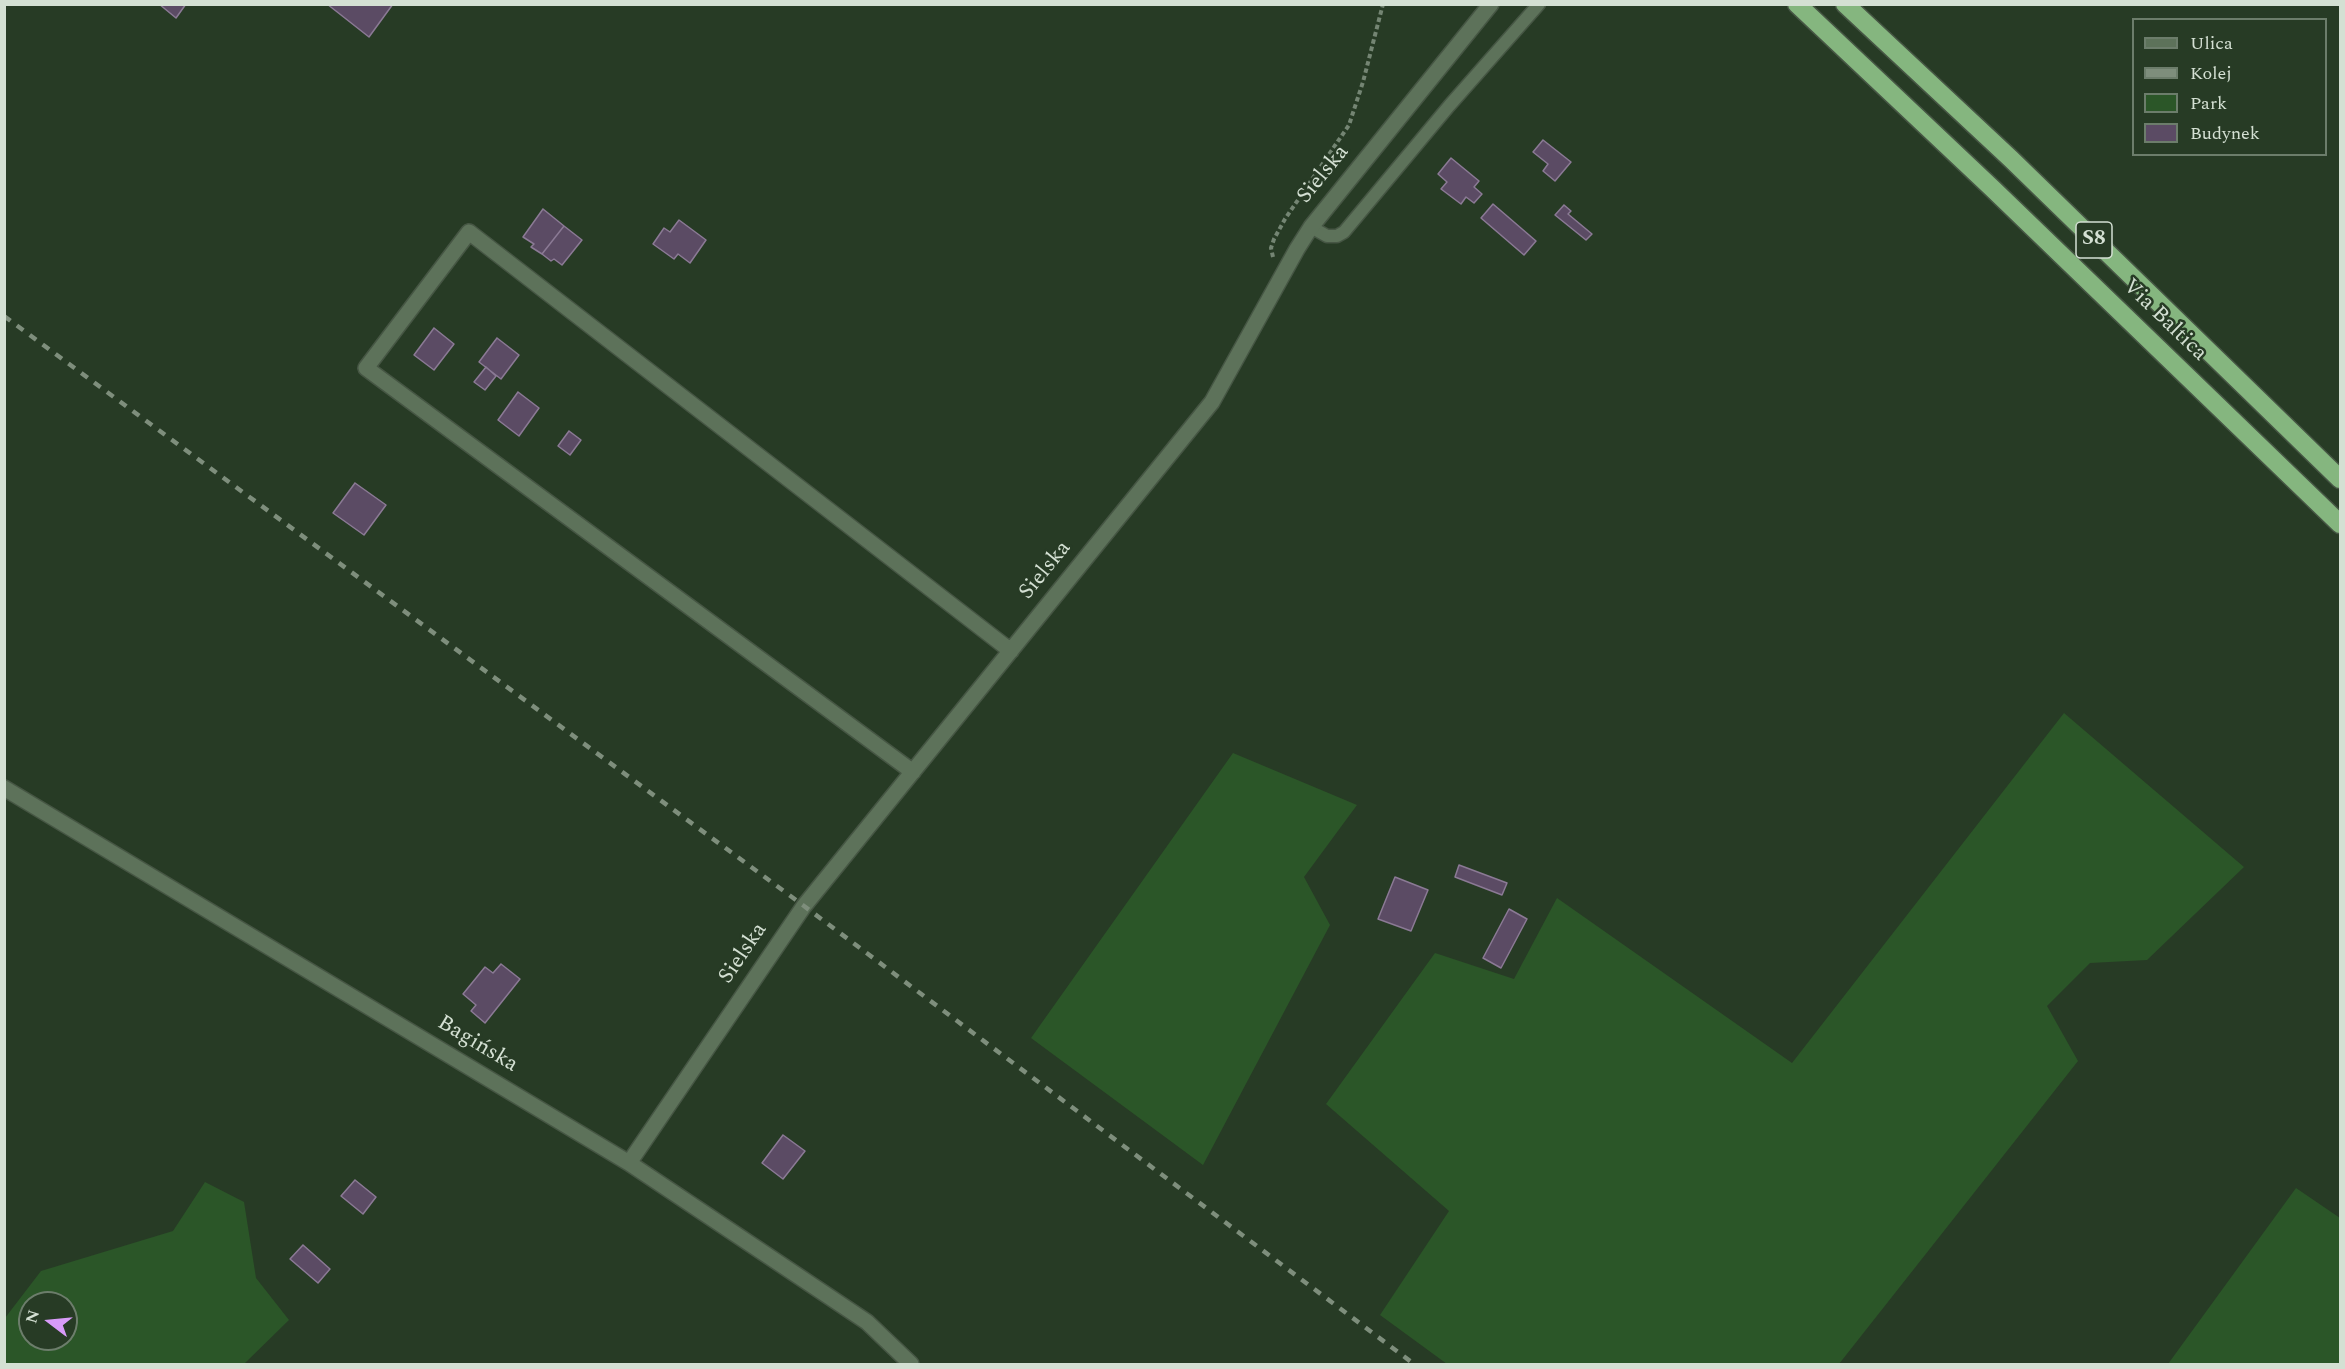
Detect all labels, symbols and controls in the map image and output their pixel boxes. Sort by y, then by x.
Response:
legend [2132,18,2327,156]
text: Ulica [2190,30,2233,57]
text: Kolej [2190,60,2232,87]
text: Park [2190,90,2227,117]
text: Budynek [2190,120,2260,147]
street label: Sielska [1292,140,1356,210]
road number: S8 [2076,222,2112,258]
street label: Via Baltica [2116,274,2212,368]
street label: Sielska [1014,536,1078,606]
street label: Sielska [714,918,774,990]
street label: Bagińska [432,1011,522,1079]
north arrow [18,1291,78,1351]
text: N [19,1307,46,1326]

